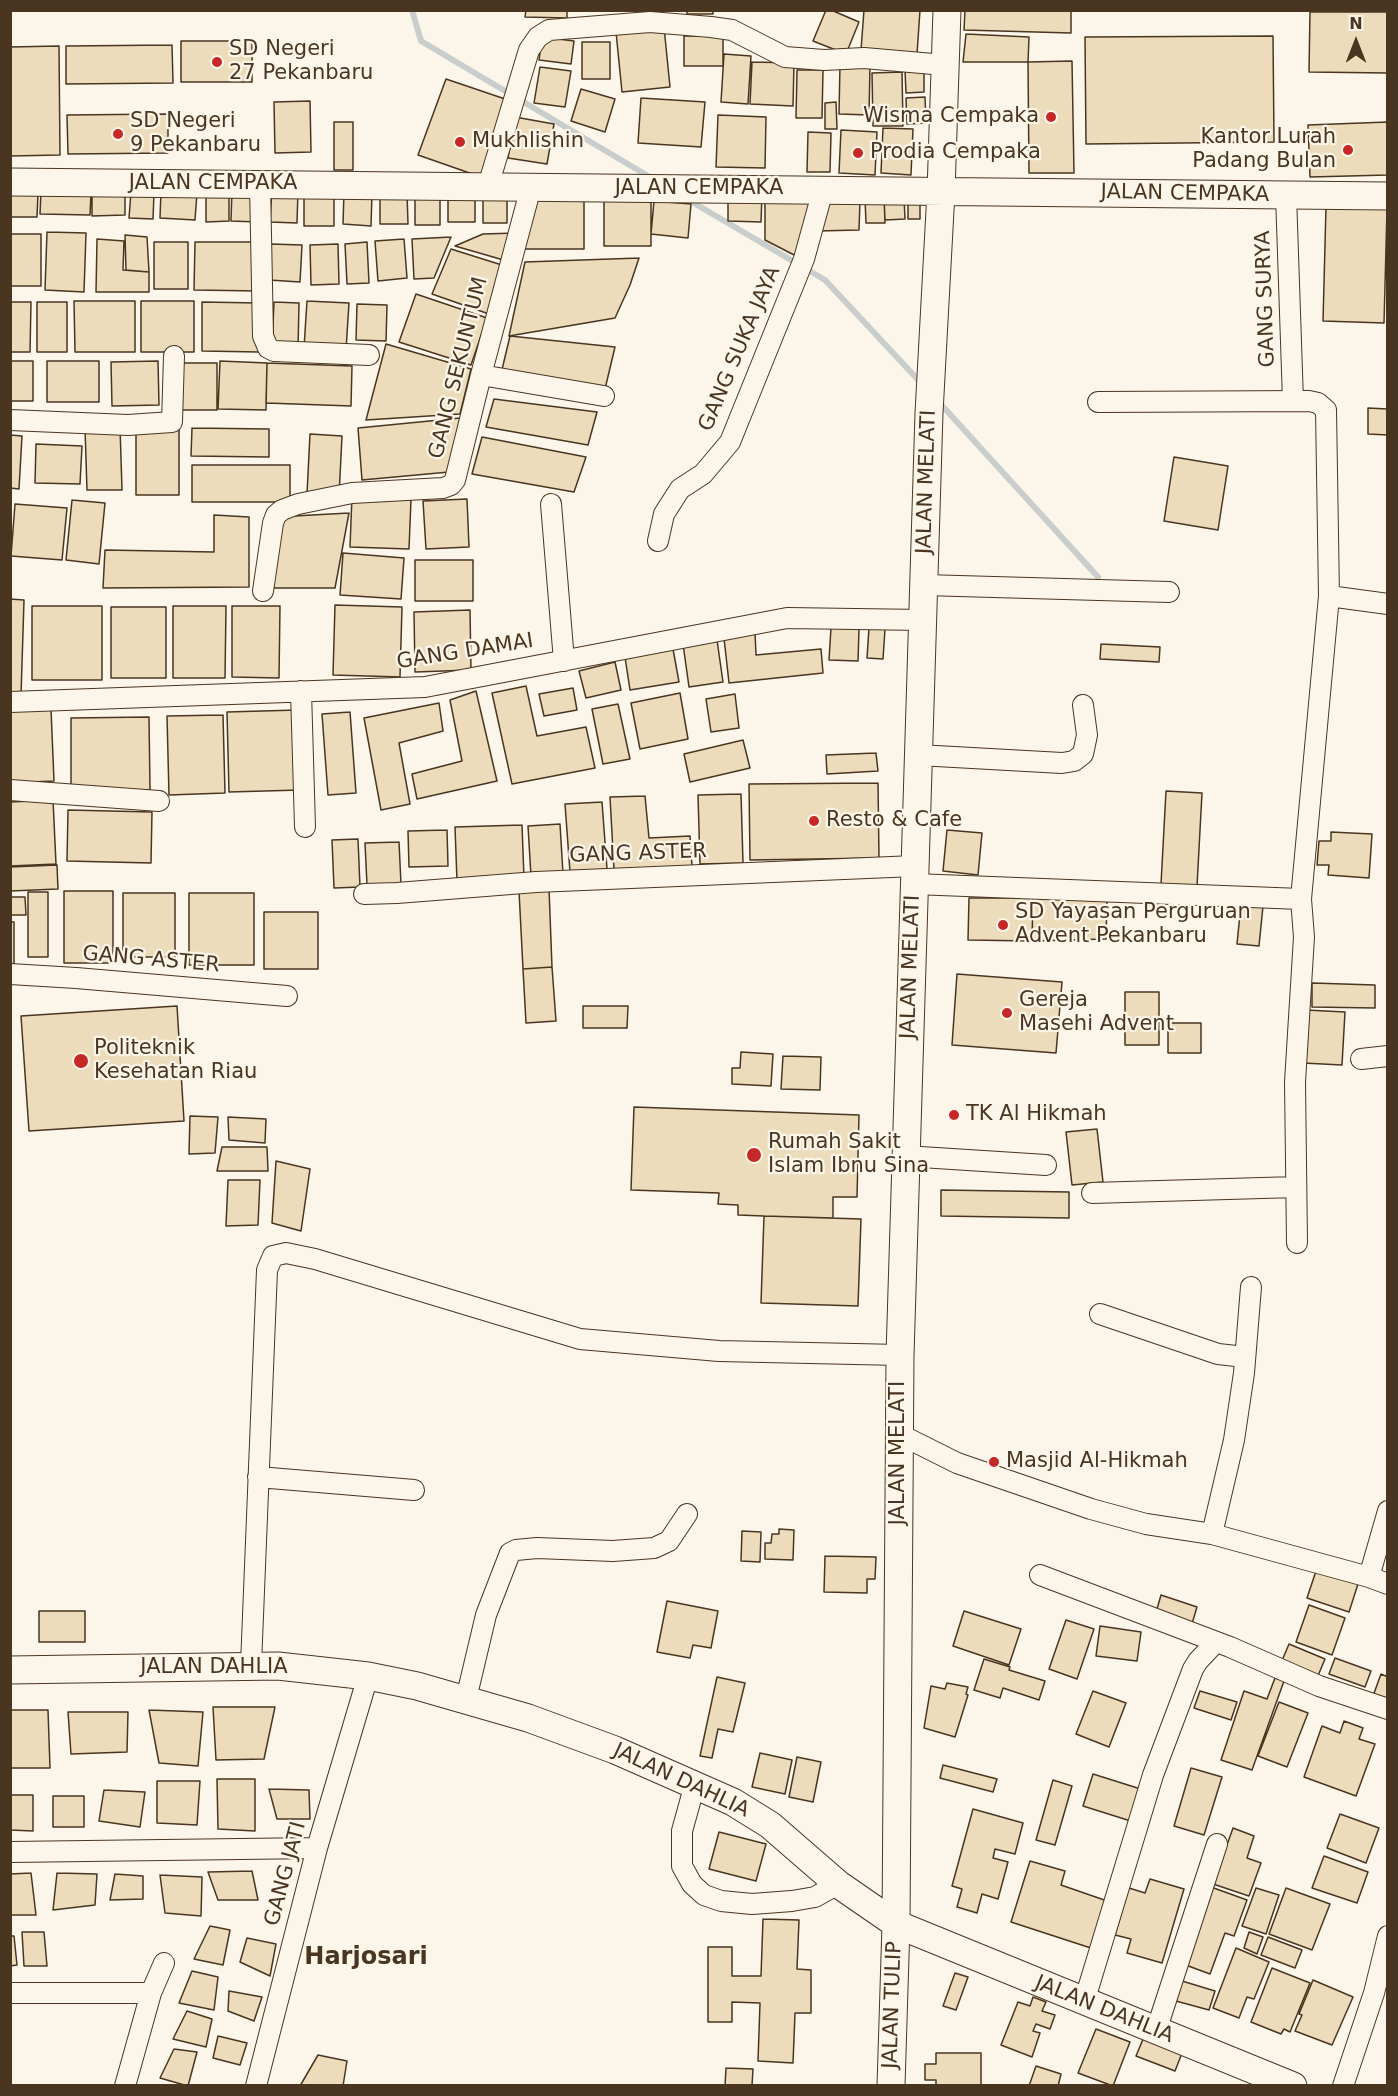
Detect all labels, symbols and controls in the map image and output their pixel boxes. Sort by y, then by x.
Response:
north arrow [1326,12,1386,72]
text: N [1349,14,1363,33]
place label: SD Negeri 27 Pekanbaru [229,37,373,87]
marker: SD Negeri 27 Pekanbaru [210,55,224,69]
place label: Wisma Cempaka [863,104,1039,130]
place label: SD Negeri 9 Pekanbaru [130,109,261,159]
marker: Wisma Cempaka [1044,110,1058,124]
place label: Kantor Lurah Padang Bulan [1192,125,1336,175]
marker: SD Negeri 9 Pekanbaru [111,127,125,141]
place label: Mukhlishin [472,129,584,155]
marker: Mukhlishin [453,135,467,149]
place label: Prodia Cempaka [870,140,1041,166]
marker: Kantor Lurah Padang Bulan [1341,143,1355,157]
marker: Prodia Cempaka [851,146,865,160]
street label: JALAN CEMPAKA [129,171,297,197]
street label: JALAN CEMPAKA [615,176,783,202]
street label: JALAN CEMPAKA [1100,180,1270,208]
street label: GANG SURYA [1251,230,1281,368]
street label: GANG SUKA JAYA [694,263,786,435]
street label: GANG SEKUNTUM [424,274,494,462]
street label: JALAN MELATI [912,409,942,555]
street label: GANG DAMAI [395,629,535,675]
place label: Resto & Cafe [826,808,962,834]
marker: Resto & Cafe [807,814,821,828]
street label: GANG ASTER [569,839,707,869]
street label: JALAN MELATI [896,894,926,1040]
place label: SD Yayasan Perguruan Advent Pekanbaru [1015,900,1251,950]
marker: SD Yayasan Perguruan Advent Pekanbaru [996,918,1010,932]
street label: GANG ASTER [81,941,221,979]
place label: Gereja Masehi Advent [1019,988,1174,1038]
marker: Gereja Masehi Advent [1000,1006,1014,1020]
place label: Politeknik Kesehatan Riau [94,1036,257,1086]
marker: Politeknik Kesehatan Riau [72,1052,90,1070]
place label: TK Al Hikmah [966,1102,1107,1128]
marker: TK Al Hikmah [947,1108,961,1122]
place label: Rumah Sakit Islam Ibnu Sina [768,1130,929,1180]
marker: Rumah Sakit Islam Ibnu Sina [745,1146,763,1164]
street label: JALAN MELATI [886,1381,912,1525]
place label: Masjid Al-Hikmah [1006,1449,1188,1475]
marker: Masjid Al-Hikmah [987,1455,1001,1469]
street label: JALAN DAHLIA [140,1655,288,1681]
street label: JALAN DAHLIA [609,1738,753,1824]
street label: GANG JATI [260,1819,312,1929]
street label: JALAN TULIP [878,1941,908,2069]
district label: Harjosari [304,1944,428,1972]
street label: JALAN DAHLIA [1031,1971,1177,2049]

